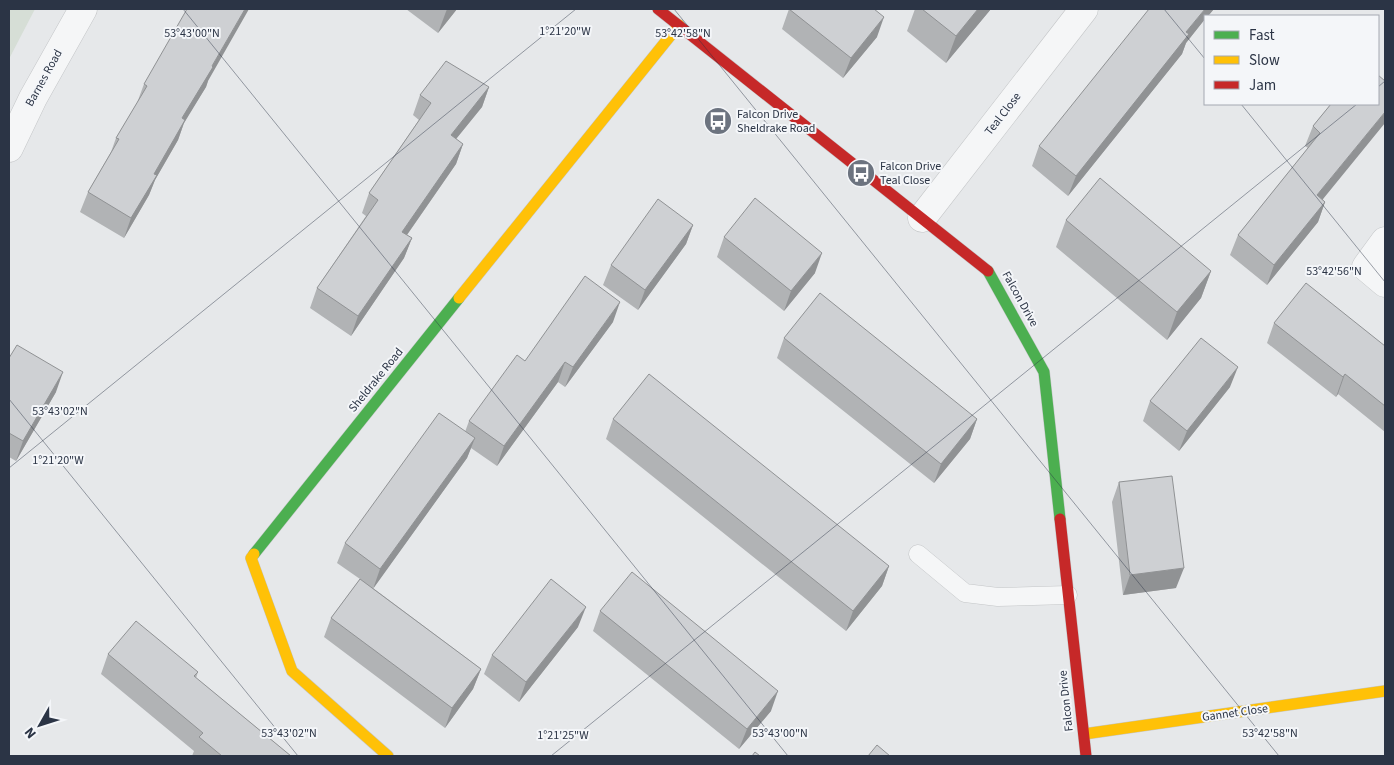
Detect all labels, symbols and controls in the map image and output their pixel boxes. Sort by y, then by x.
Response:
legend [1204,15,1379,105]
text: 1°21'20"W [539,23,591,40]
text: 53°43'00"N [164,25,220,42]
text: 53°42'58"N [655,25,711,42]
text: Fast [1249,25,1275,46]
street label: Barnes Road [21,46,67,110]
text: Slow [1249,50,1280,71]
text: Jam [1249,75,1276,96]
street label: Teal Close [981,89,1025,139]
bus stop icon: Falcon Drive Sheldrake Road [703,106,733,136]
place label: Falcon Drive Sheldrake Road [737,106,815,137]
bus stop icon: Falcon Drive Teal Close [846,158,876,188]
place label: Falcon Drive Teal Close [880,158,941,189]
text: 53°42'56"N [1306,263,1362,280]
street label: Falcon Drive [998,268,1042,330]
street label: Sheldrake Road [345,344,407,416]
text: 53°43'02"N [32,403,88,420]
text: 1°21'20"W [32,452,84,469]
street label: Falcon Drive [1054,670,1078,732]
north arrow [15,700,65,750]
street label: Gannet Close [1201,700,1269,726]
text: N [20,723,41,742]
text: 53°43'02"N [261,725,317,742]
text: 53°43'00"N [752,725,808,742]
text: 53°42'58"N [1242,725,1298,742]
text: 1°21'25"W [537,727,589,744]

